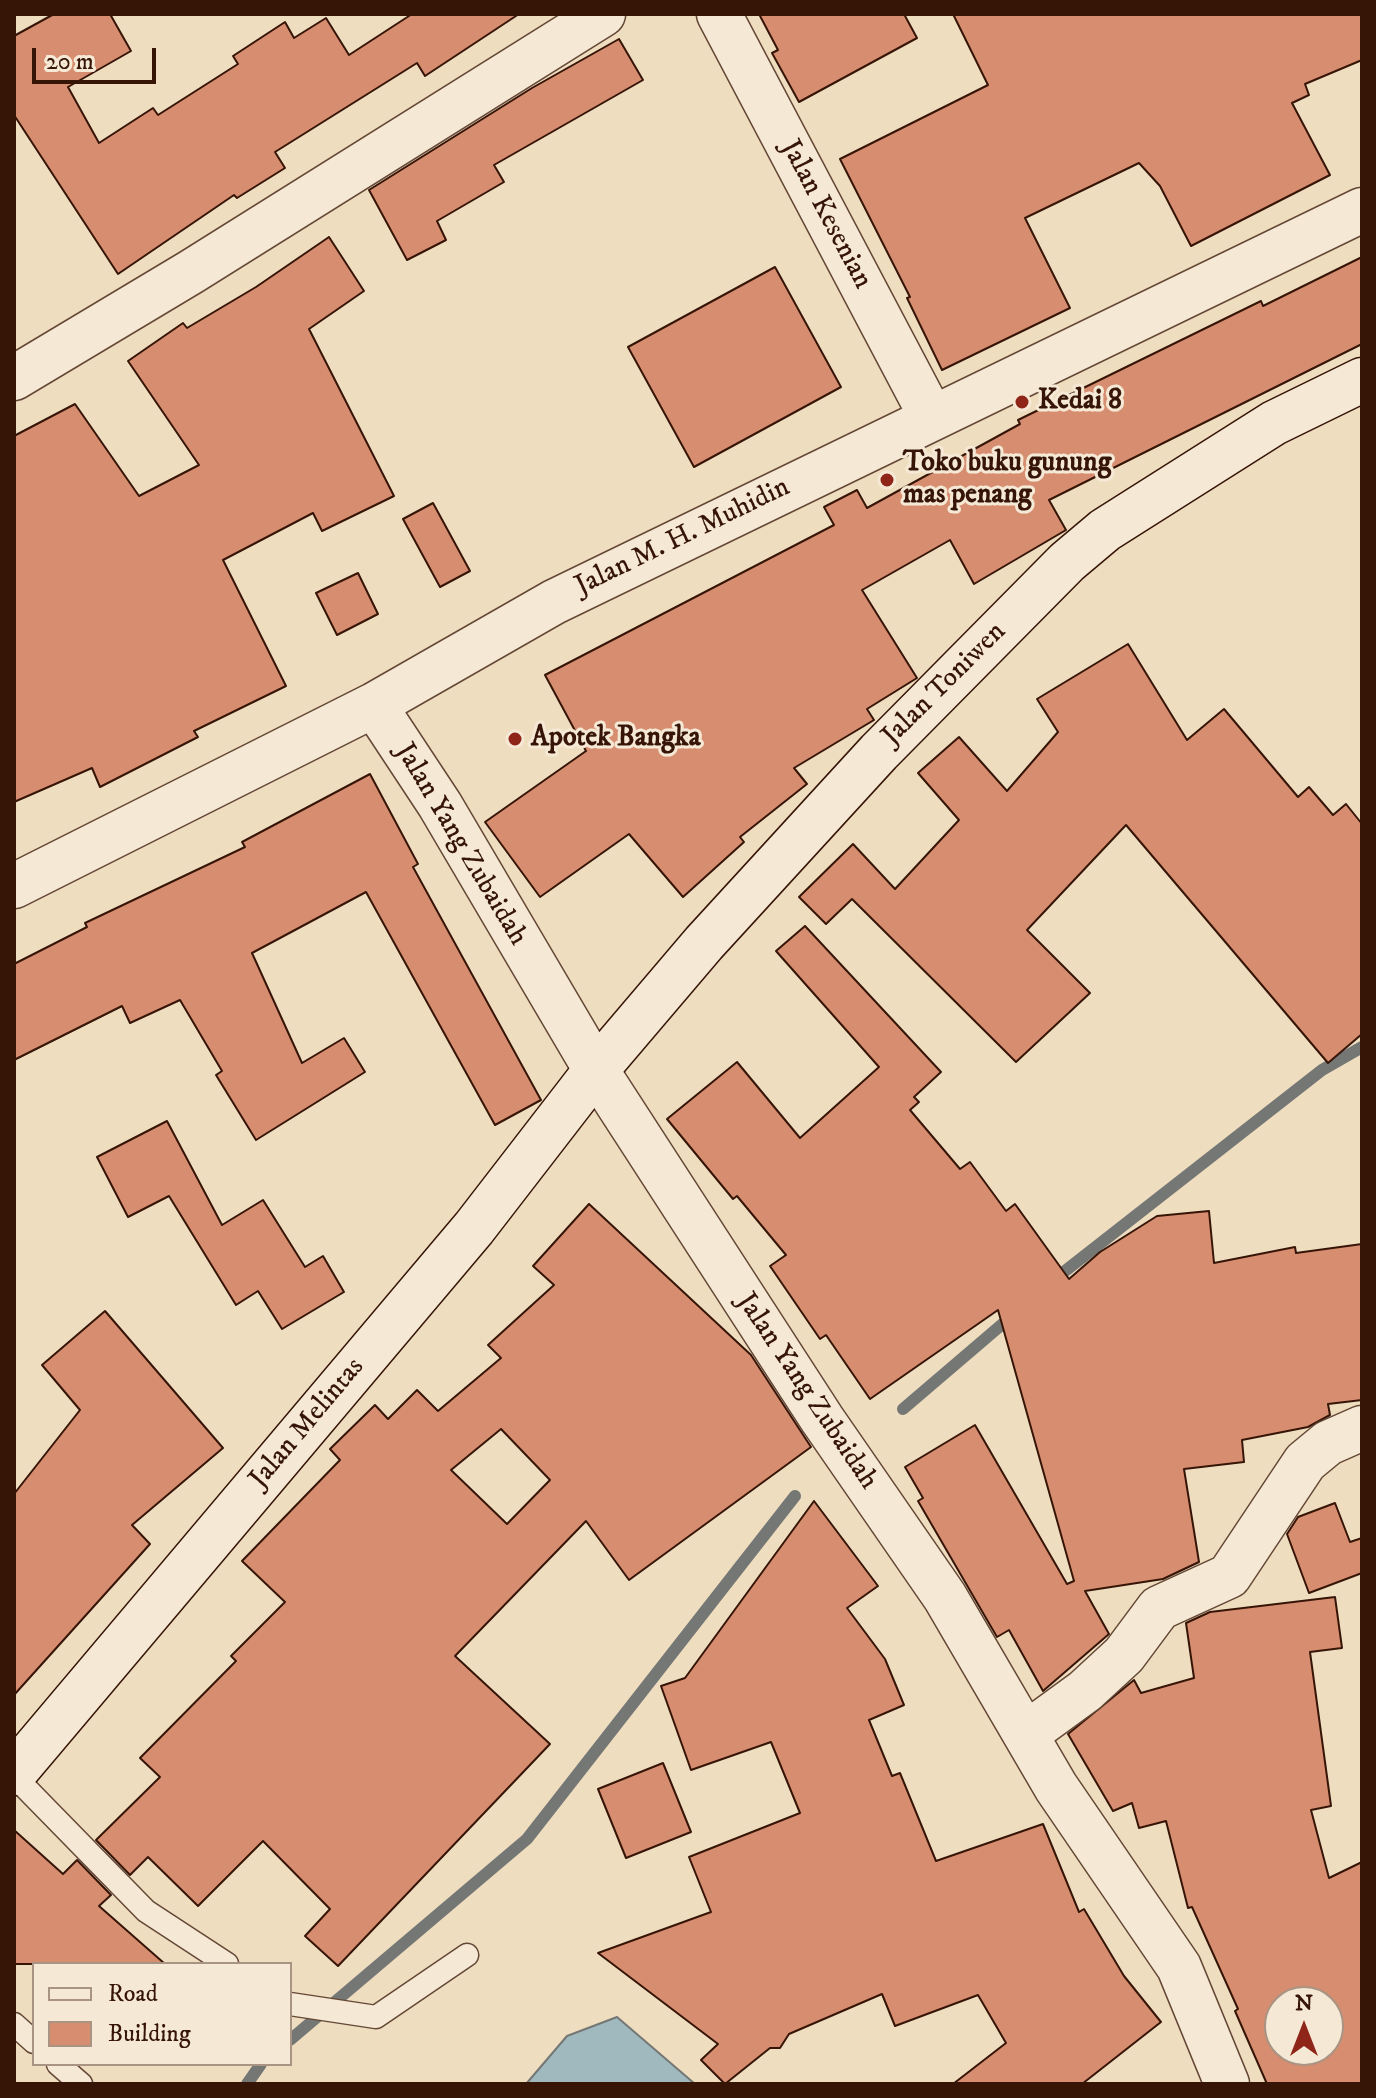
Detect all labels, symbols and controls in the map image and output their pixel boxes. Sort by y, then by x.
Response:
scale bar [36,32,160,82]
text: 20 m [46,47,94,77]
street label: Jalan Kesenian [772,135,878,295]
place label: Kedai 8 [1038,385,1122,419]
marker: Kedai 8 [1013,393,1031,411]
place label: Toko buku gunung mas penang [903,447,1111,513]
marker: Toko buku gunung mas penang [878,471,896,489]
street label: Jalan M. H. Muhidin [570,472,796,604]
street label: Jalan Toniwen [876,616,1014,754]
place label: Apotek Bangka [531,722,701,756]
marker: Apotek Bangka [506,730,524,748]
street label: Jalan Yang Zubaidah [386,738,534,952]
street label: Jalan Yang Zubaidah [728,1287,884,1497]
street label: Jalan Melintas [244,1352,372,1496]
legend [32,1962,292,2066]
text: Road [108,1979,158,2009]
north arrow [1264,1986,1344,2066]
text: N [1295,1990,1313,2017]
text: Building [108,2019,191,2049]

